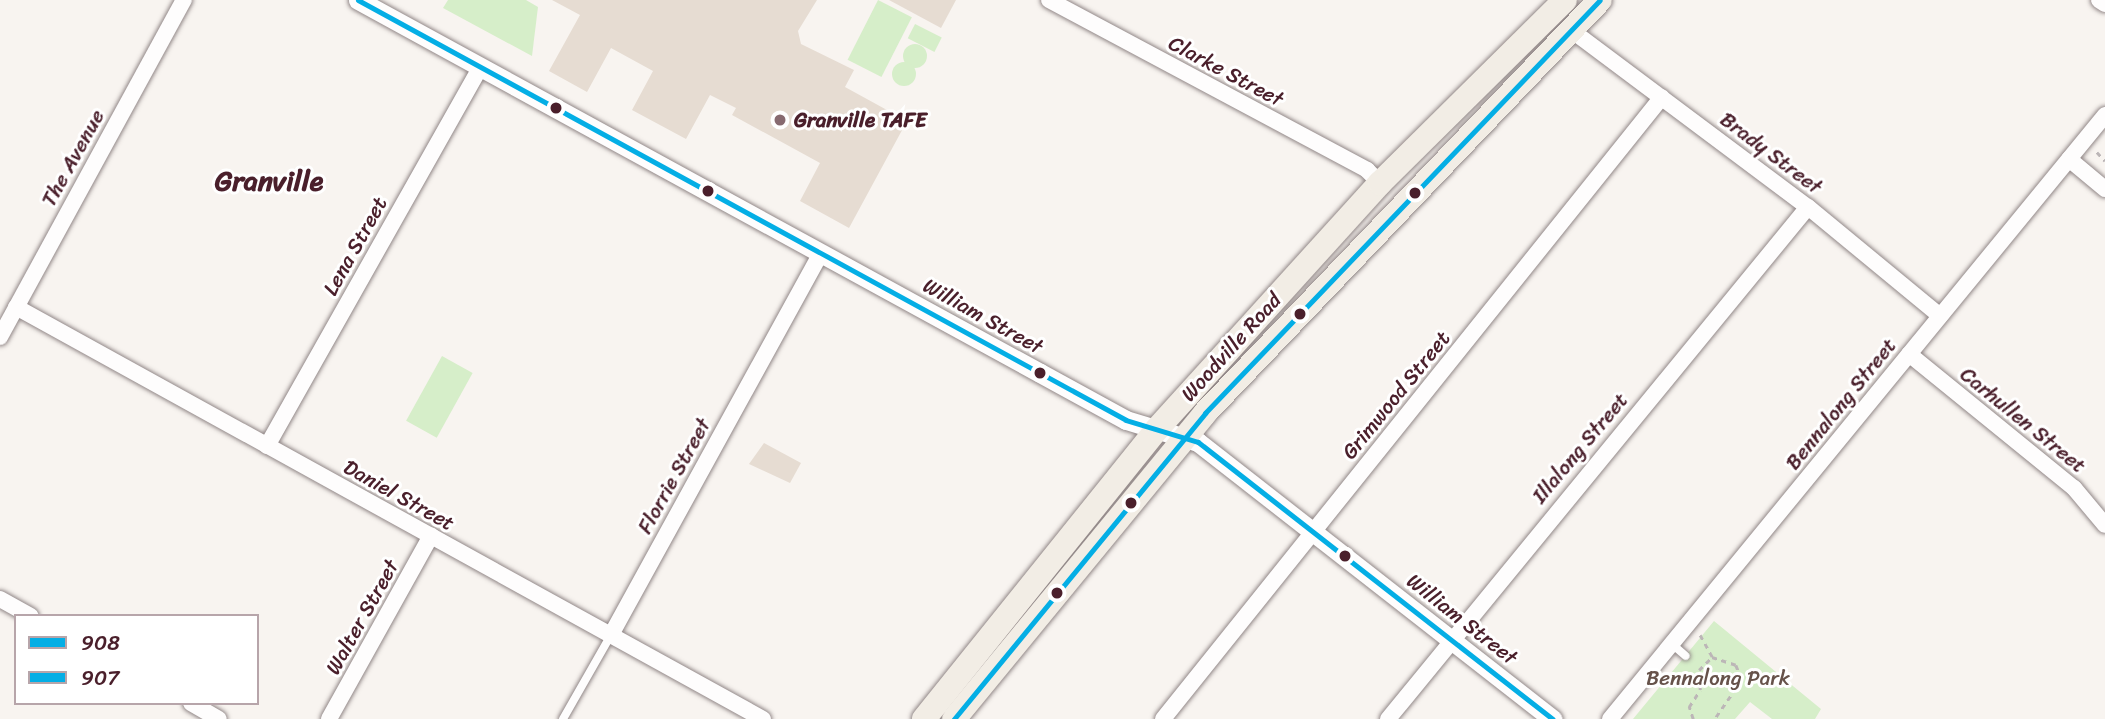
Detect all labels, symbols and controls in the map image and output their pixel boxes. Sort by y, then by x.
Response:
street label: Clarke Street [1164,30,1288,112]
unlabelled marker [549,101,563,115]
street label: The Avenue [36,106,110,210]
place label: Granville TAFE [794,107,927,133]
street label: Brady Street [1715,107,1827,199]
marker: Granville TAFE [772,112,788,128]
district label: Granville [215,164,323,198]
unlabelled marker [701,184,715,198]
unlabelled marker [1408,186,1422,200]
street label: Lena Street [318,192,392,300]
street label: William Street [919,273,1047,359]
street label: Woodville Road [1176,288,1286,406]
unlabelled marker [1293,307,1307,321]
street label: Grimwood Street [1337,326,1455,464]
street label: Bennalong Street [1780,333,1902,475]
street label: Carhullen Street [1955,362,2091,478]
unlabelled marker [1033,366,1047,380]
street label: Illalong Street [1527,388,1633,508]
street label: Florrie Street [632,414,716,538]
street label: Daniel Street [339,454,459,536]
unlabelled marker [1124,496,1138,510]
unlabelled marker [1338,549,1352,563]
street label: Walter Street [320,555,404,679]
street label: William Street [1402,568,1522,670]
unlabelled marker [1050,586,1064,600]
legend [14,614,259,705]
text: 908 [81,624,120,662]
text: 907 [81,659,119,697]
park label: Bennalong Park [1646,665,1790,691]

